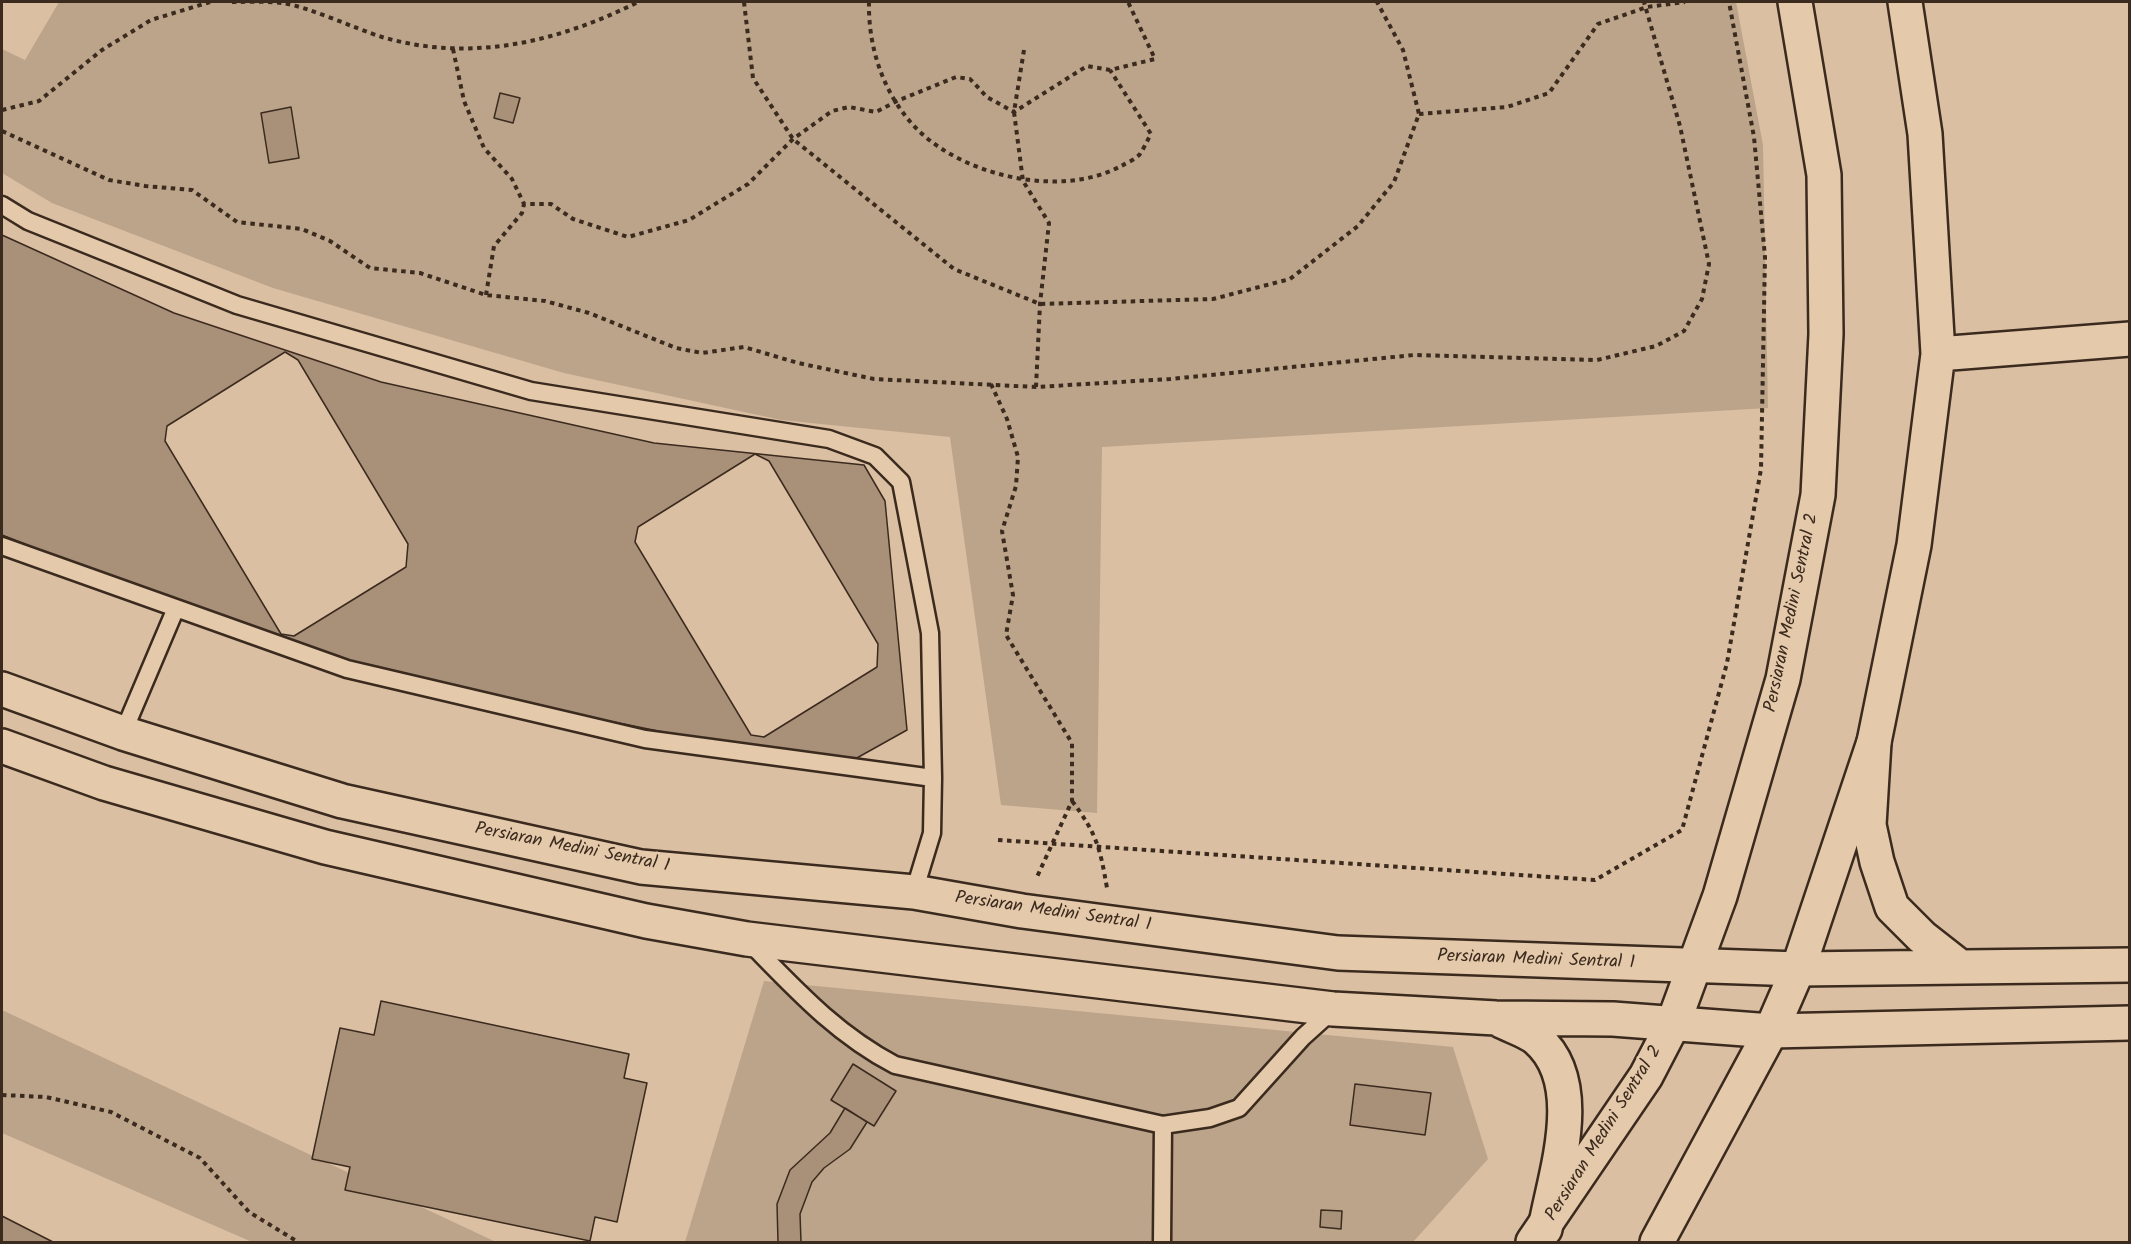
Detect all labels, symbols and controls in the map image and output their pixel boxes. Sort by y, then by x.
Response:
street label: Persiaran Medini Sentral 2 [1761,512,1825,714]
street label: Persiaran Medini Sentral 1 [473,820,671,878]
street label: Persiaran Medini Sentral 1 [953,889,1153,937]
street label: Persiaran Medini Sentral 1 [1437,947,1635,975]
street label: Persiaran Medini Sentral 2 [1542,1042,1668,1226]

